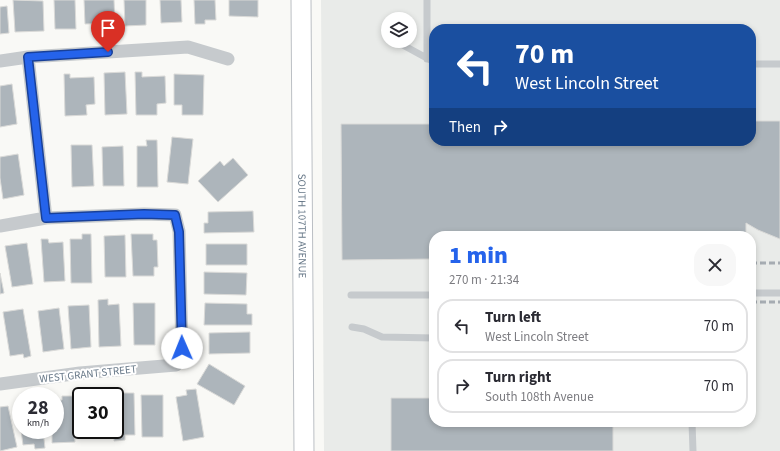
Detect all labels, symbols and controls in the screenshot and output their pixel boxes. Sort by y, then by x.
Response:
pin [91,11,125,52]
map controls [381,12,417,48]
button: layers [381,12,417,48]
icon: arrive [97,17,119,39]
text: 70 m [515,34,574,74]
icon: left [449,40,501,92]
text: West Lincoln Street [515,71,659,96]
icon: right [489,116,511,138]
text: Then [449,117,481,138]
street label: SOUTH 107TH AVENUE [295,174,310,279]
text: 1 min [449,238,508,273]
button: close [694,244,736,286]
text: 270 m · 21:34 [449,271,519,289]
text: Turn left [485,307,541,328]
icon: left [451,315,473,337]
text: 70 m [704,316,734,337]
position arrow [161,327,203,369]
text: West Lincoln Street [485,328,589,346]
street label: WEST GRANT STREET [39,361,137,387]
text: Turn right [485,367,551,388]
icon: right [451,375,473,397]
text: 70 m [704,376,734,397]
speed limit sign: 30 [72,387,124,439]
text: South 108th Avenue [485,388,594,406]
text: 28 [27,394,49,422]
text: km/h [27,416,49,430]

